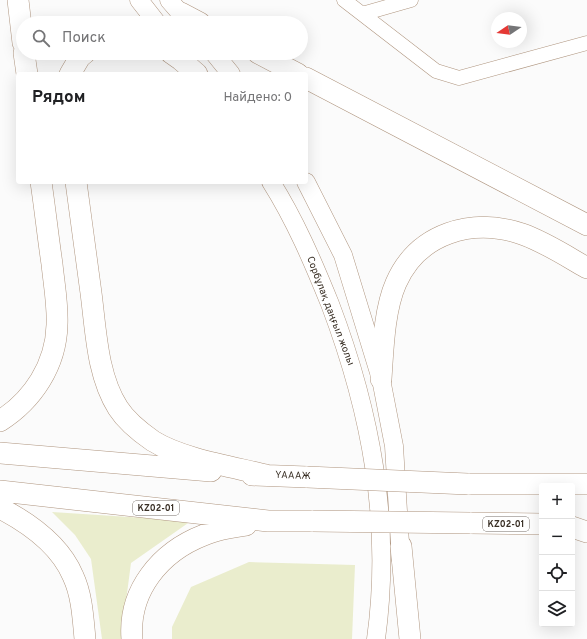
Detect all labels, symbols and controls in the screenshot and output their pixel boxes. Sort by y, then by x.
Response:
north arrow [491,12,527,48]
search box [16,16,308,60]
icon: search [30,27,52,49]
text: Поиск [62,29,106,48]
text: Рядом [32,87,85,109]
text: Найдено: 0 [224,90,292,106]
street label: Сорбұлақ даңғыл жолы [303,255,357,367]
street label: ҮАААЖ [275,469,312,483]
map controls [539,483,575,627]
button: + [539,483,575,519]
road number: KZ02-01 [133,501,179,515]
road number: KZ02-01 [483,517,529,531]
button: − [539,519,575,555]
button: locate [539,555,575,591]
button: layers [539,591,575,627]

